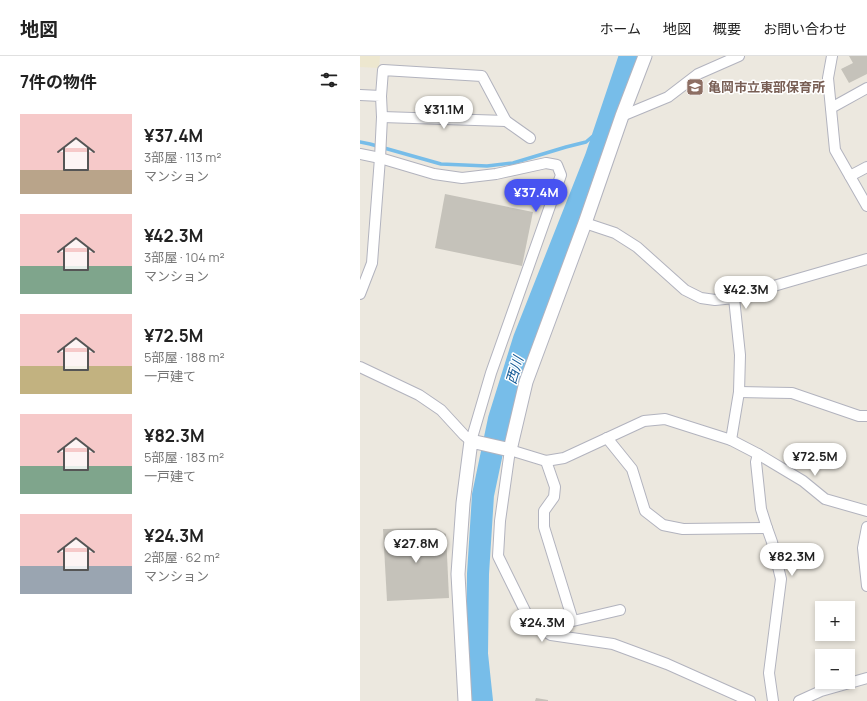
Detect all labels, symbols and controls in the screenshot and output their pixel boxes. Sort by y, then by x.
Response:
text: 地図 [20,16,58,42]
text: ホーム [599,19,641,38]
text: 地図 [663,19,691,38]
text: 概要 [713,19,741,38]
text: お問い合わせ [763,19,847,38]
icon: filters [318,69,340,91]
text: 7件の物件 [20,70,97,93]
school or university icon: 亀岡市立東部保育所 [685,77,705,97]
place label: 亀岡市立東部保育所 [708,78,825,96]
pin: ¥31.1M [411,96,477,130]
text: ¥31.1M [424,100,464,118]
text: ¥37.4M [144,124,203,147]
icon: home [52,130,100,178]
text: 3部屋 · 113 m² [144,148,222,166]
text: マンション [144,167,209,185]
pin: ¥37.4M [503,179,569,213]
text: ¥37.4M [513,183,559,201]
text: ¥42.3M [144,224,203,247]
icon: home [52,230,100,278]
text: 3部屋 · 104 m² [144,248,225,266]
text: マンション [144,267,209,285]
pin: ¥42.3M [713,276,779,310]
text: ¥42.3M [723,280,769,298]
text: ¥72.5M [144,324,203,347]
icon: home [52,330,100,378]
text: 5部屋 · 188 m² [144,348,225,366]
water label: 西川 [501,352,528,386]
text: 一戸建て [144,367,196,385]
text: ¥82.3M [144,424,205,447]
icon: home [52,430,100,478]
pin: ¥72.5M [782,443,848,477]
text: ¥72.5M [792,447,838,465]
text: 5部屋 · 183 m² [144,448,224,466]
text: 一戸建て [144,467,196,485]
text: ¥24.3M [144,524,204,547]
icon: home [52,530,100,578]
pin: ¥27.8M [383,530,449,564]
text: ¥27.8M [393,534,439,552]
pin: ¥82.3M [759,543,825,577]
text: ¥82.3M [769,547,815,565]
text: 2部屋 · 62 m² [144,548,220,566]
text: マンション [144,567,209,585]
map controls [815,601,855,689]
button: + [815,601,855,641]
pin: ¥24.3M [509,609,575,643]
text: ¥24.3M [519,613,565,631]
button: − [815,649,855,689]

